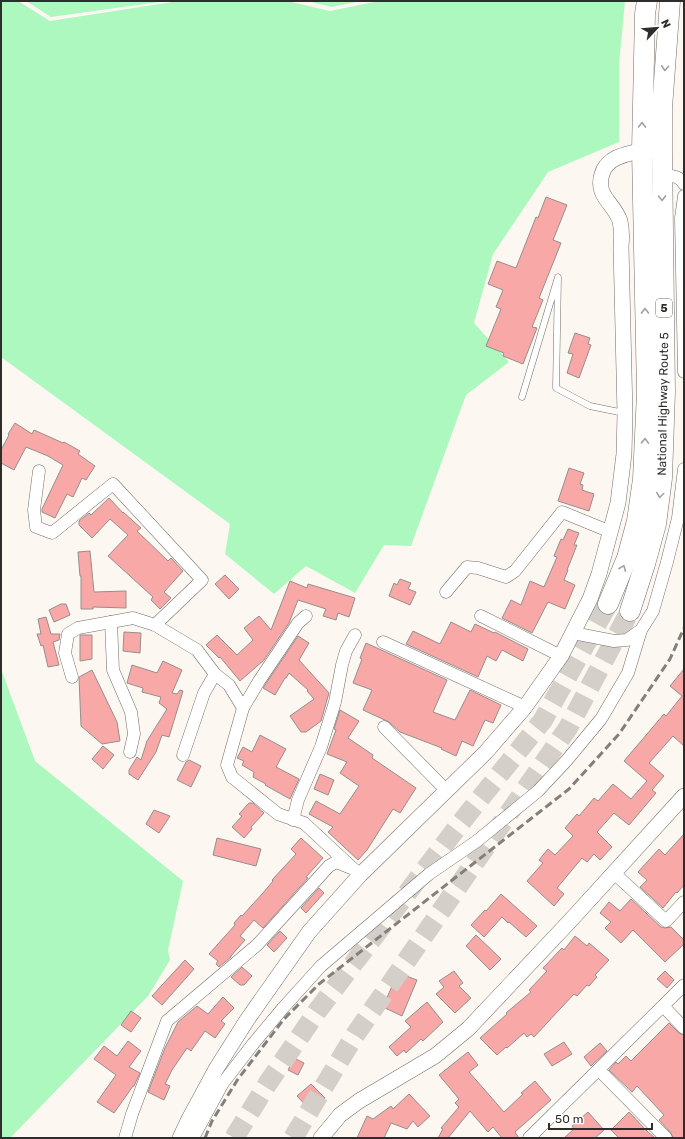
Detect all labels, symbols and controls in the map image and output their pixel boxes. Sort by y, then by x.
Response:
north arrow [637,8,677,48]
text: N [658,17,673,30]
one-way arrow [661,65,670,71]
one-way arrow [638,122,647,128]
one-way arrow [658,195,666,201]
road number: 5 [656,299,672,317]
one-way arrow [641,308,649,314]
street label: National Highway Route 5 [655,332,671,476]
one-way arrow [640,438,649,444]
one-way arrow [656,492,665,499]
one-way arrow [619,565,627,572]
scale bar [549,1105,652,1131]
text: 50 m [555,1112,583,1126]

